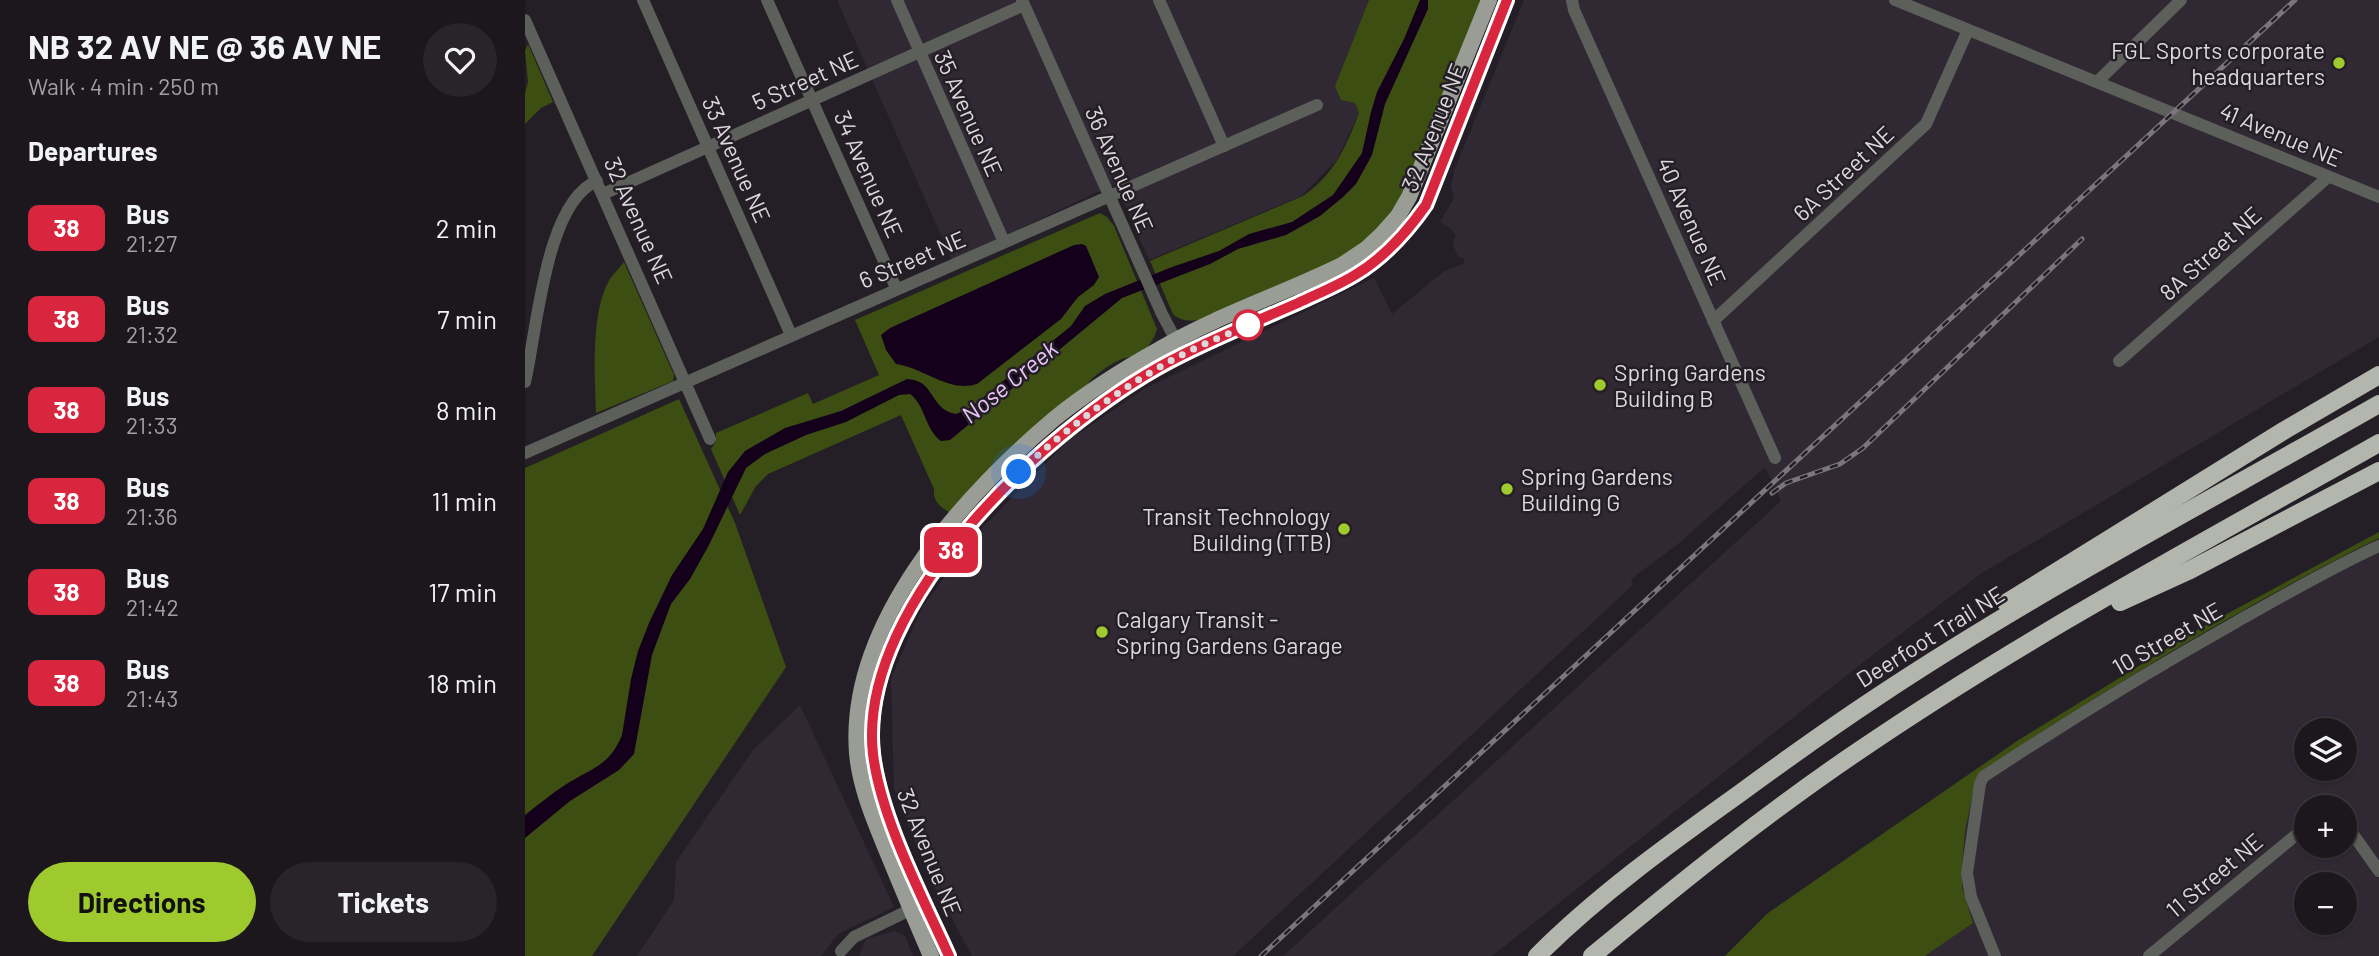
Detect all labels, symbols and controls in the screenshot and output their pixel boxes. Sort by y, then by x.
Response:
button: heart [423,23,497,97]
text: NB 32 AV NE @ 36 AV NE [28,26,381,66]
place label: FGL Sports corporate headquarters [2111,36,2325,90]
street label: 5 Street NE [748,44,862,116]
street label: 35 Avenue NE [929,46,1009,180]
marker: FGL Sports corporate headquarters [2331,55,2347,71]
street label: 32 Avenue NE [1395,59,1471,195]
text: Walk · 4 min · 250 m [28,72,219,100]
street label: 33 Avenue NE [697,92,777,226]
street label: 41 Avenue NE [2216,96,2346,172]
street label: 36 Avenue NE [1080,102,1160,236]
street label: 34 Avenue NE [829,106,909,242]
street label: 6A Street NE [1787,119,1899,227]
text: Departures [28,135,158,166]
street label: 32 Avenue NE [599,152,679,288]
street label: 40 Avenue NE [1651,153,1733,289]
text: Bus [126,198,169,229]
street label: 8A Street NE [2153,200,2267,306]
text: 2 min [436,212,497,243]
text: 38 [54,213,79,242]
street label: 6 Street NE [855,224,969,294]
text: 21:27 [126,229,177,257]
text: Bus [126,289,169,320]
text: 7 min [437,303,497,334]
text: 38 [54,304,79,333]
unlabelled marker [1233,310,1263,340]
text: 21:32 [126,320,178,348]
water label: Nose Creek [955,333,1063,429]
place label: Spring Gardens Building B [1614,358,1766,412]
marker: Spring Gardens Building B [1592,377,1608,393]
text: Bus [126,380,169,411]
text: 8 min [436,394,497,425]
text: 38 [54,395,79,424]
text: 21:33 [126,411,178,439]
your location [1001,454,1036,489]
place label: Spring Gardens Building G [1521,462,1673,516]
text: Bus [126,471,169,502]
marker: Spring Gardens Building G [1499,481,1515,497]
text: 11 min [431,485,497,516]
text: 38 [54,486,79,515]
text: 21:36 [126,502,178,530]
place label: Transit Technology Building (TTB) [1142,502,1331,556]
marker: Transit Technology Building (TTB) [1336,521,1352,537]
line badge: 38 [919,527,983,573]
text: 38 [938,535,964,564]
text: Bus [126,562,169,593]
text: 17 min [428,576,497,607]
text: 38 [54,577,79,606]
street label: Deerfoot Trail NE [1851,579,2009,693]
text: 21:42 [126,593,179,621]
street label: 10 Street NE [2107,595,2227,681]
place label: Calgary Transit - Spring Gardens Garage [1116,605,1343,659]
marker: Calgary Transit - Spring Gardens Garage [1094,624,1110,640]
text: Bus [126,653,169,684]
text: 18 min [427,667,497,698]
text: 38 [54,668,79,697]
text: 21:43 [126,684,178,712]
map controls [2294,718,2357,935]
button: layers [2294,718,2357,781]
street label: 32 Avenue NE [892,784,968,920]
button: + [2294,795,2357,858]
street label: 11 Street NE [2160,827,2268,923]
button: Directions [28,862,256,942]
button: Tickets [270,862,497,942]
button: − [2294,872,2357,935]

